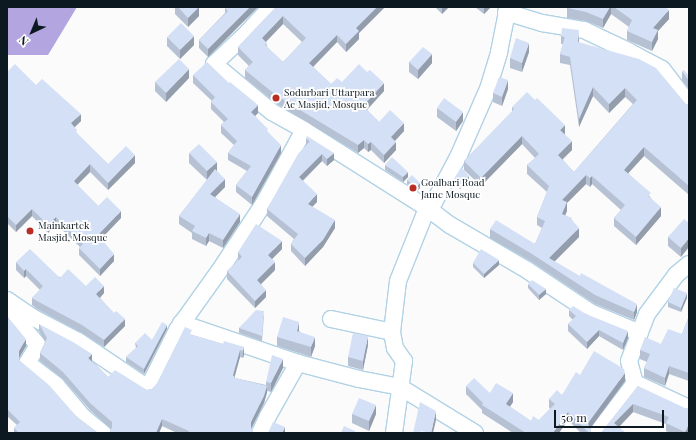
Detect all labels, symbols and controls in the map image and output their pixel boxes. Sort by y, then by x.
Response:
north arrow [12,12,52,52]
text: N [15,33,31,49]
place label: Sodurbari Uttarpara Ac Masjid, Mosque [284,86,374,110]
marker: Sodurbari Uttarpara Ac Masjid, Mosque [271,93,281,103]
place label: Goalbari Road Jame Mosque [421,176,485,200]
marker: Goalbari Road Jame Mosque [408,183,418,193]
place label: Mainkartek Masjid, Mosque [38,219,108,242]
marker: Mainkartek Masjid, Mosque [25,226,35,236]
scale bar [556,402,666,428]
text: 50 m [561,409,587,425]

